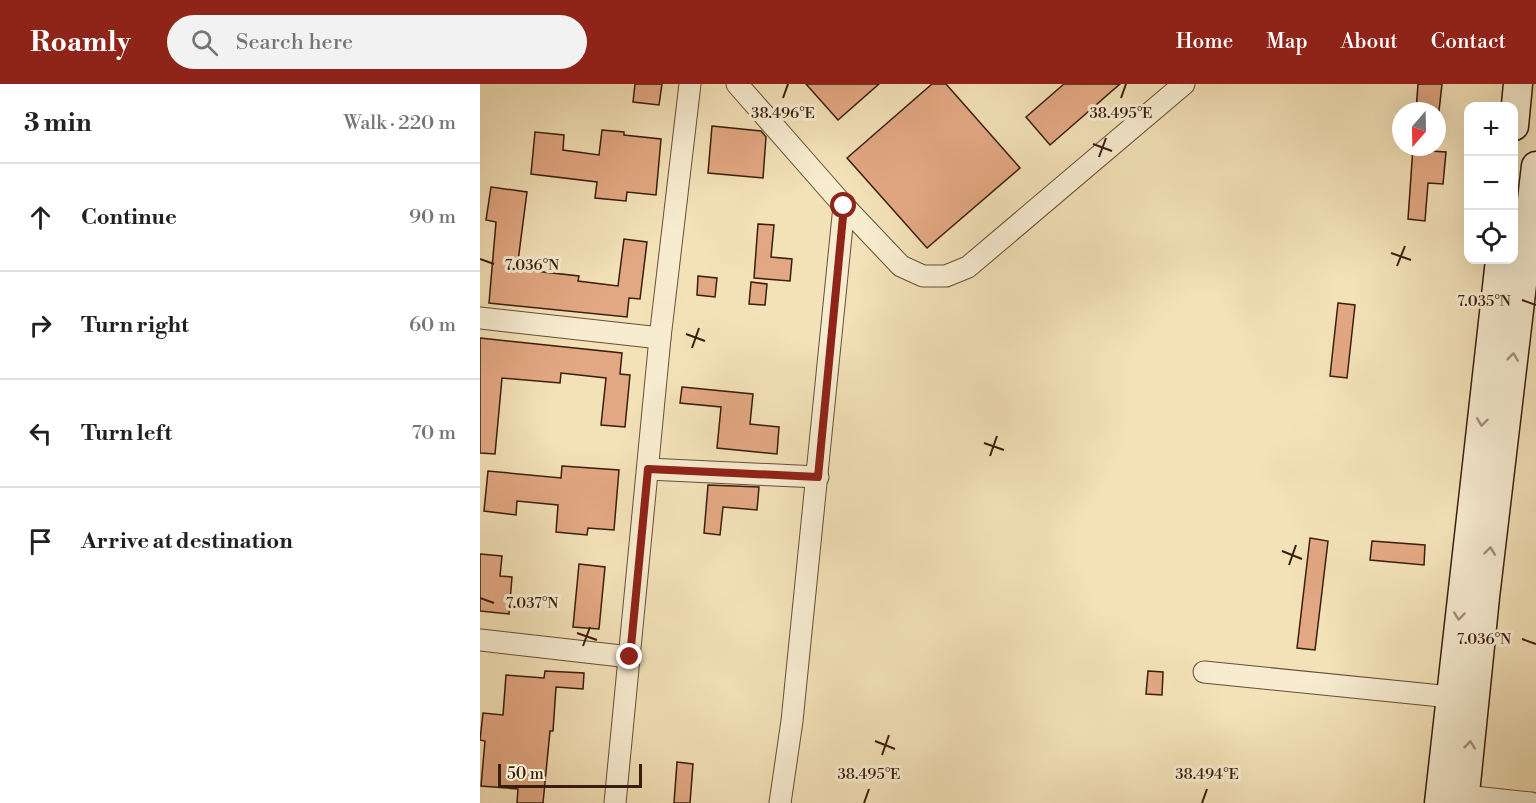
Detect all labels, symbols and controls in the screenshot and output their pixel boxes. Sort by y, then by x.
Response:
search box [167,15,587,69]
text: Roamly [30,25,131,60]
icon: search [188,26,221,59]
text: Search here [236,29,353,56]
text: Home [1176,29,1233,55]
text: Map [1266,29,1308,55]
text: About [1341,29,1398,55]
text: Contact [1431,29,1506,55]
north arrow [1392,102,1446,156]
map controls [1464,102,1518,264]
button: + [1464,102,1518,156]
text: 38.496°E [751,104,815,123]
text: 38.495°E [1090,104,1152,123]
text: 3 min [24,107,92,139]
text: Walk · 220 m [343,111,456,136]
button: − [1464,156,1518,210]
route start [830,192,856,218]
icon: ahead [24,201,57,234]
text: Continue [81,204,177,231]
text: 90 m [409,205,456,230]
button: locate [1464,210,1518,264]
text: 7.036°N [505,256,559,275]
text: 7.035°N [1457,292,1511,311]
icon: right [24,309,57,342]
text: Turn right [81,312,189,339]
text: 60 m [409,313,456,338]
one-way arrow [1506,353,1519,362]
icon: left [24,417,57,450]
one-way arrow [1476,417,1488,427]
text: Turn left [81,420,172,447]
text: 70 m [412,421,456,446]
icon: arrive [24,525,57,558]
text: Arrive at destination [81,528,293,555]
one-way arrow [1484,546,1496,555]
text: 7.037°N [506,594,558,613]
one-way arrow [1453,611,1466,620]
text: 7.036°N [1457,630,1511,649]
route end [616,643,642,669]
one-way arrow [1463,740,1476,749]
scale bar [498,761,642,788]
text: 50 m [507,764,544,784]
text: 38.495°E [838,765,900,784]
text: 38.494°E [1175,765,1239,784]

